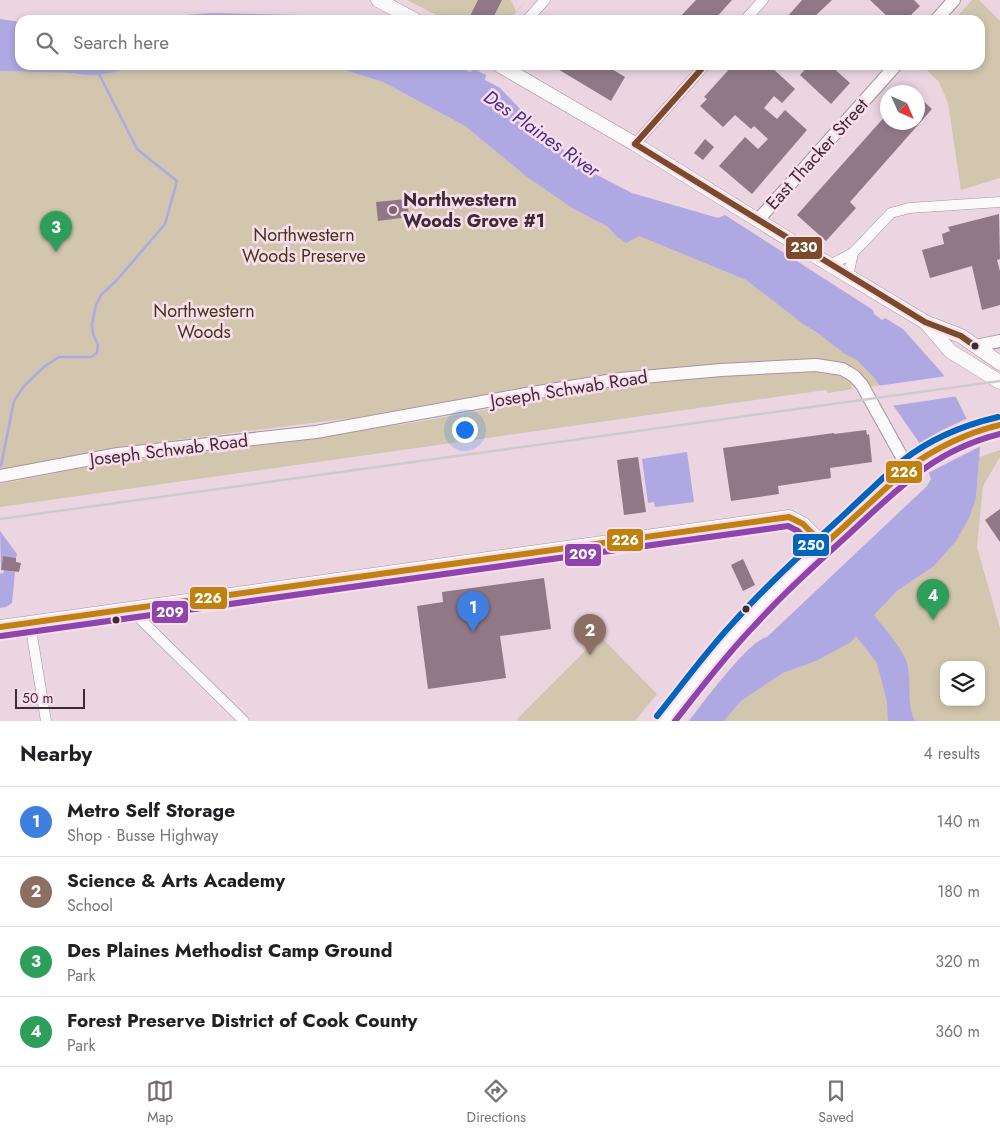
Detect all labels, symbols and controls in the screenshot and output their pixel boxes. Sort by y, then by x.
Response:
search box [15,15,985,70]
icon: search [33,29,61,57]
text: Search here [73,29,169,56]
water label: Des Plaines River [478,83,606,184]
north arrow [880,85,925,130]
street label: East Thacker Street [760,92,875,215]
place label: Northwestern Woods Grove #1 [403,187,545,234]
marker: Northwestern Woods Grove #1 [387,204,399,216]
pin: 3 [40,211,72,252]
park label: Northwestern Woods Preserve [242,222,366,269]
line badge: 230 [785,236,823,260]
text: 230 [790,237,818,257]
park label: Northwestern Woods [153,298,255,345]
unlabelled marker [970,341,980,351]
street label: Joseph Schwab Road [486,364,650,415]
your location [452,417,478,443]
street label: Joseph Schwab Road [87,427,249,473]
line badge: 226 [885,460,923,484]
text: 226 [890,462,918,482]
line badge: 226 [606,528,644,552]
text: 226 [611,530,639,550]
line badge: 250 [792,533,830,557]
text: 250 [797,535,825,555]
line badge: 209 [564,543,602,567]
text: 209 [569,544,597,564]
pin: 4 [917,579,949,620]
line badge: 226 [189,586,228,610]
text: 226 [194,588,222,608]
pin: 1 [457,591,489,632]
line badge: 209 [151,600,189,624]
text: 209 [156,602,184,622]
unlabelled marker [741,604,751,614]
pin: 2 [574,614,606,655]
unlabelled marker [111,615,121,625]
map controls [940,661,985,706]
button: layers [940,661,985,706]
scale bar [15,686,85,709]
text: 50 m [22,688,53,708]
text: Nearby [20,739,92,769]
text: 4 results [924,742,980,765]
text: Metro Self Storage [67,797,235,824]
text: 1 [32,810,40,833]
text: 140 m [937,810,980,833]
text: Shop · Busse Highway [67,824,218,847]
text: Science & Arts Academy [67,867,285,894]
text: 2 [31,880,41,903]
text: 180 m [937,880,980,903]
text: School [67,894,113,917]
text: Des Plaines Methodist Camp Ground [67,937,392,964]
text: 3 [31,950,41,973]
text: 320 m [935,950,980,973]
text: Park [67,964,96,987]
text: Forest Preserve District of Cook County [67,1007,417,1034]
text: 4 [30,1020,42,1043]
text: 360 m [935,1020,980,1043]
text: Park [67,1034,96,1057]
tab: Map [146,1077,174,1127]
tab: Directions [467,1077,526,1127]
tab: Saved [818,1077,854,1127]

